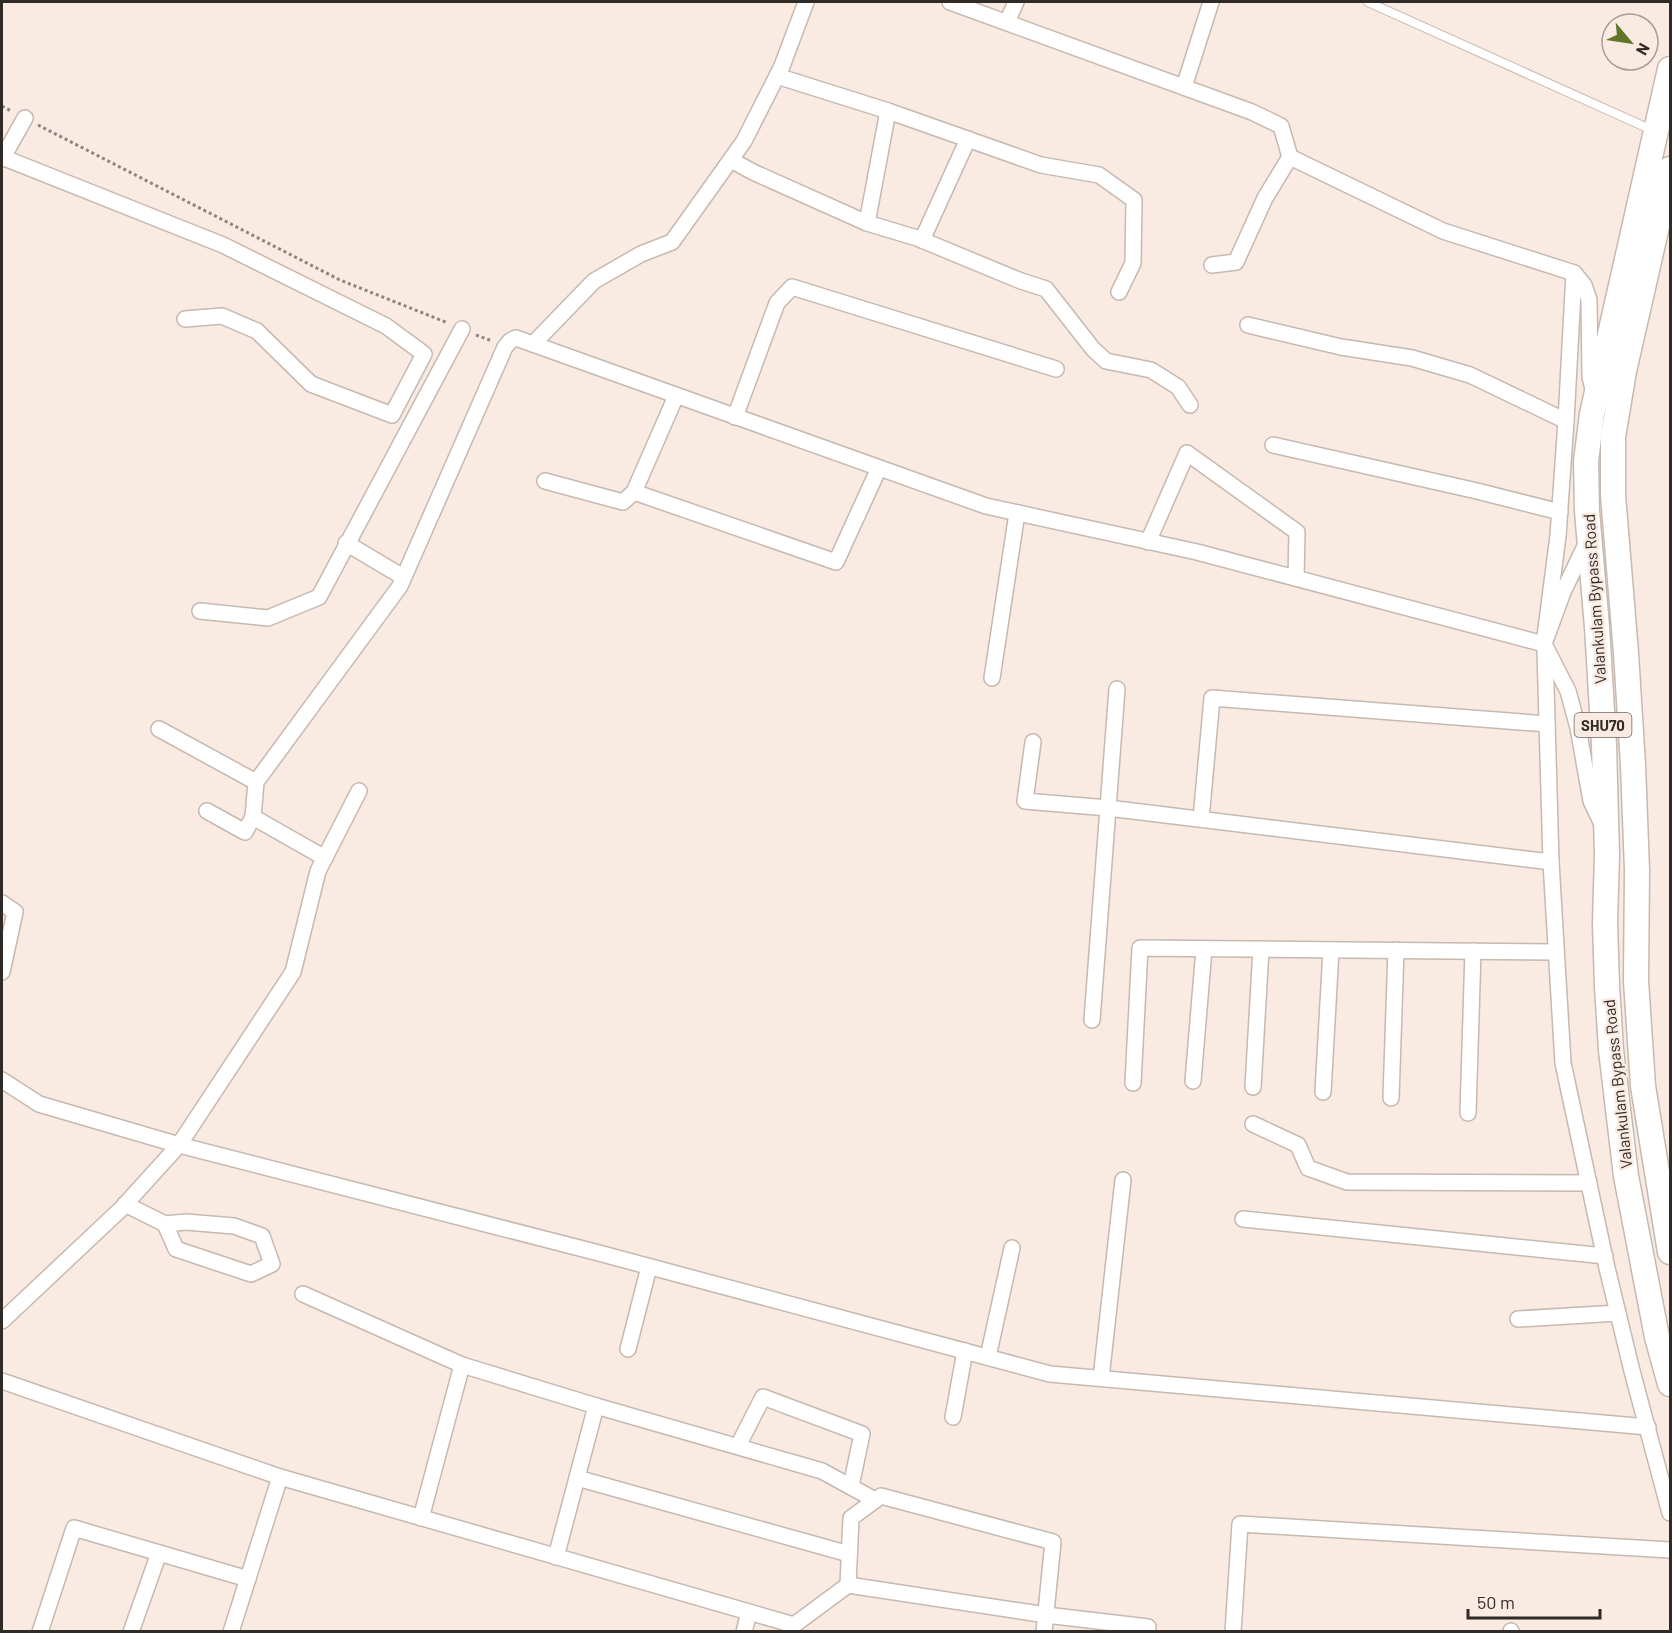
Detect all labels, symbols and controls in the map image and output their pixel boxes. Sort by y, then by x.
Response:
north arrow [1600,12,1660,72]
text: N [1633,40,1654,59]
street label: Valankulam Bypass Road [1579,513,1609,685]
road number: SHU70 [1574,713,1632,737]
street label: Valankulam Bypass Road [1599,998,1635,1170]
scale bar [1468,1582,1600,1620]
text: 50 m [1477,1591,1515,1613]

